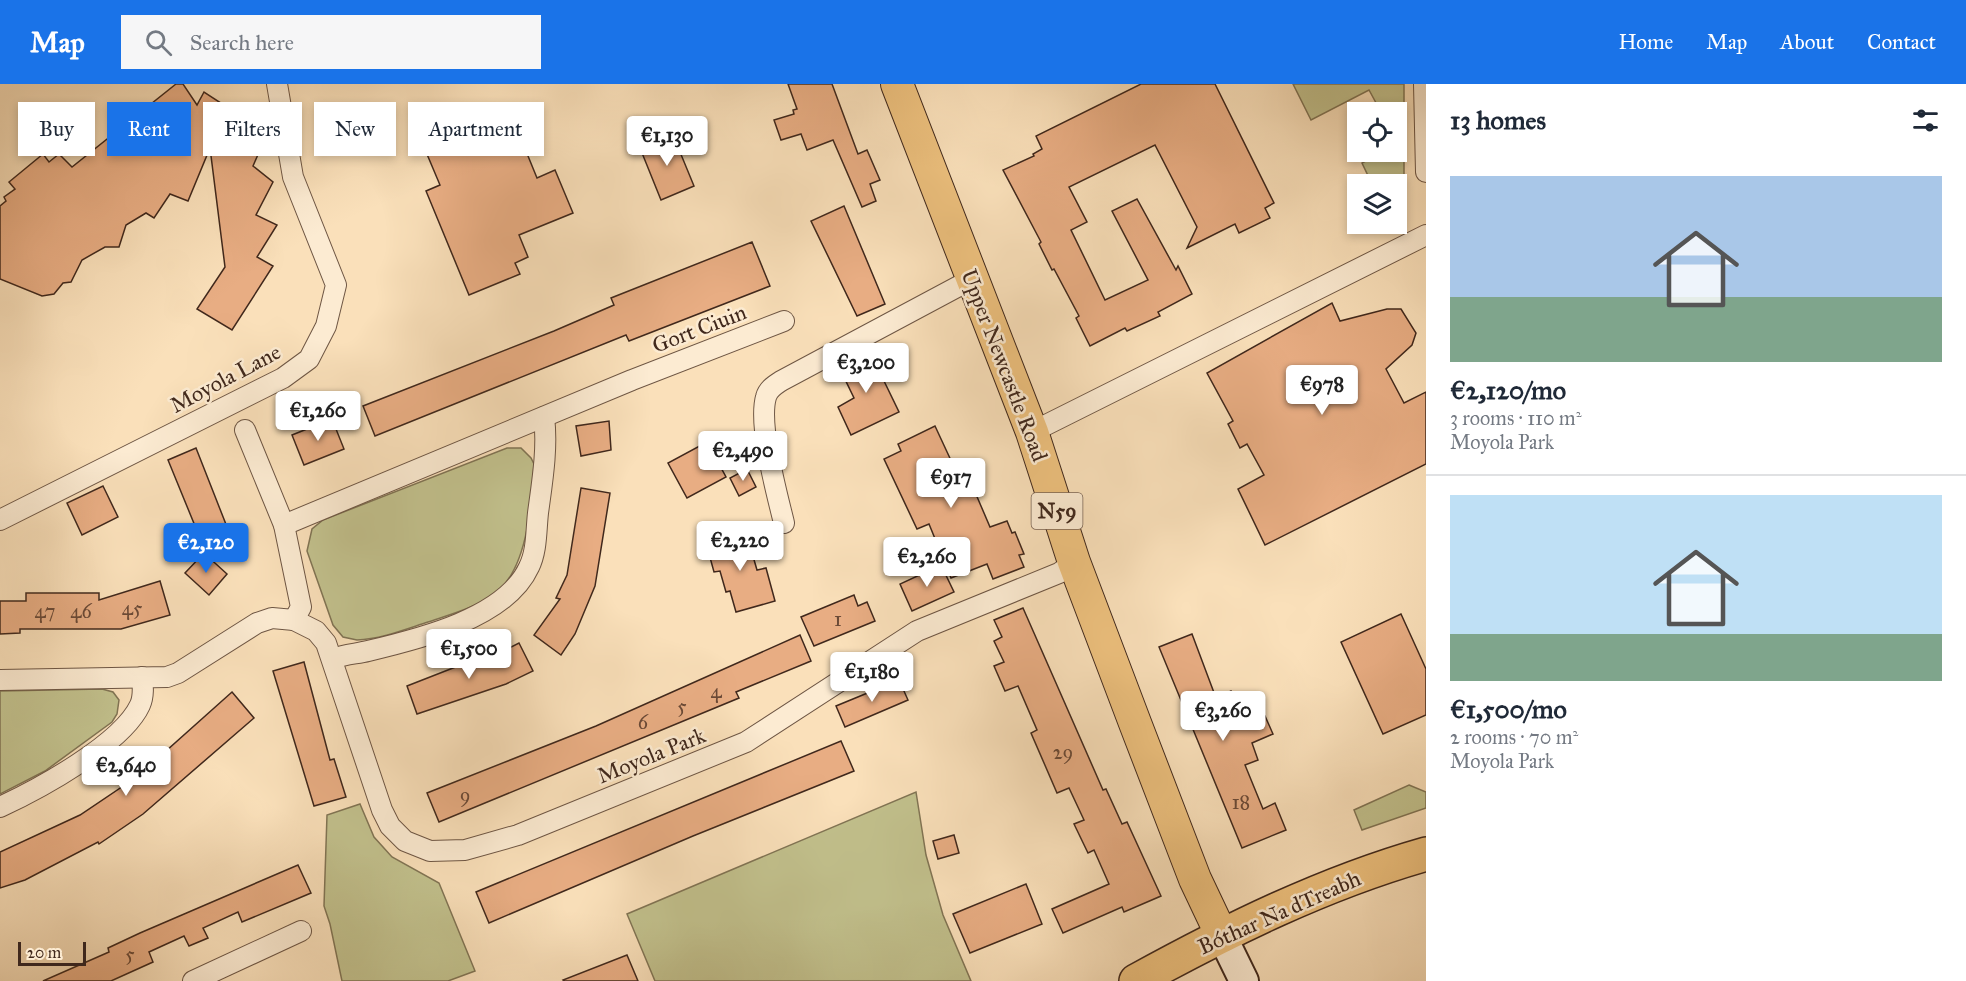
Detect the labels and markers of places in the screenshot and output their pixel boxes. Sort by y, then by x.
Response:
pin: €1,130 [618,116,716,167]
pin: €3,200 [817,343,915,394]
pin: €978 [1286,365,1358,416]
pin: €1,260 [269,391,367,442]
pin: €2,490 [694,431,792,482]
pin: €917 [915,458,987,509]
pin: €2,220 [691,521,789,572]
pin: €2,120 [157,523,255,574]
pin: €2,260 [878,537,976,588]
pin: €1,500 [420,629,518,680]
pin: €1,180 [823,652,921,703]
pin: €3,260 [1174,691,1272,742]
pin: €2,640 [77,746,175,797]

